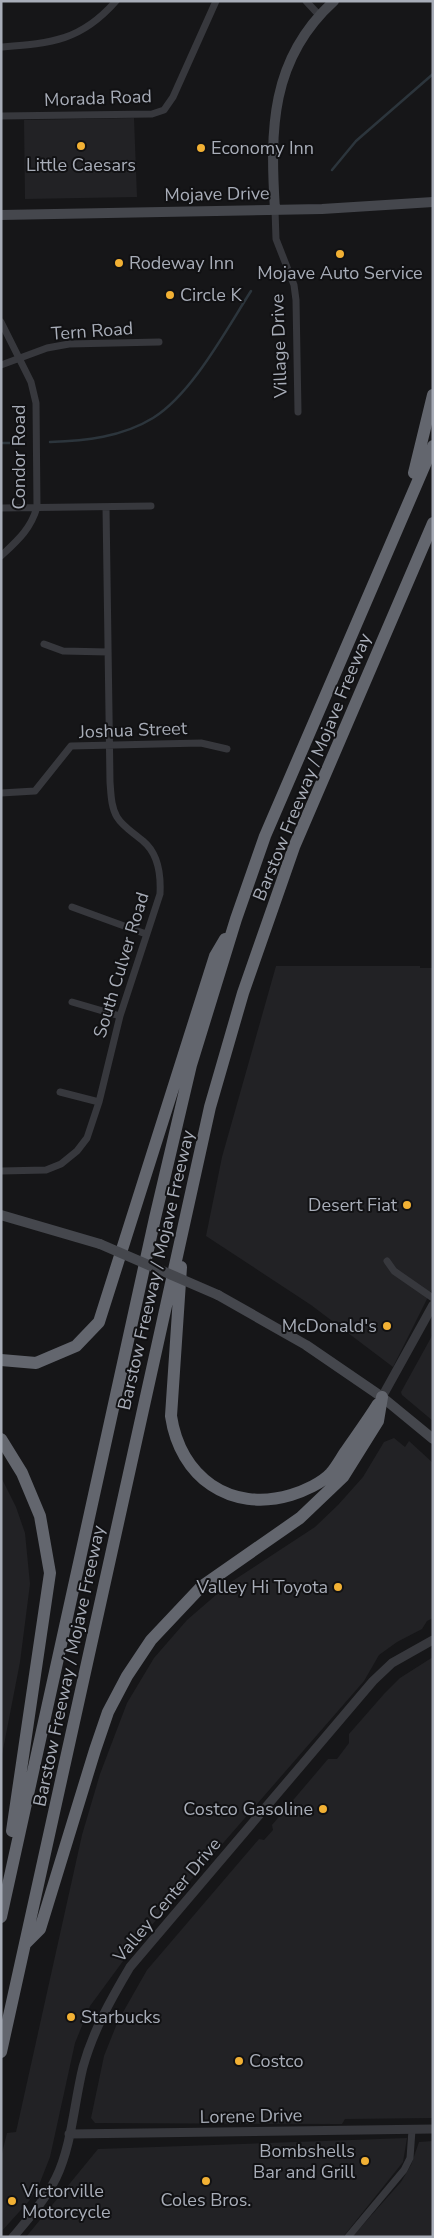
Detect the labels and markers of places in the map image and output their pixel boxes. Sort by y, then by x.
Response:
place label: Economy Inn [211,136,314,160]
marker: Little Caesars [75,140,87,152]
marker: Economy Inn [195,142,207,154]
place label: Little Caesars [26,153,136,177]
marker: Mojave Auto Service [334,248,346,260]
place label: Rodeway Inn [129,251,234,275]
marker: Rodeway Inn [113,257,125,269]
place label: Mojave Auto Service [257,261,423,285]
place label: Circle K [180,283,242,307]
marker: Circle K [164,289,176,301]
place label: Desert Fiat [308,1193,398,1217]
marker: Desert Fiat [401,1199,413,1211]
place label: McDonald's [282,1314,377,1338]
marker: McDonald's [381,1320,393,1332]
place label: Valley Hi Toyota [195,1575,328,1599]
marker: Valley Hi Toyota [332,1581,344,1593]
place label: Costco Gasoline [183,1797,313,1821]
marker: Costco Gasoline [317,1803,329,1815]
place label: Starbucks [81,2005,161,2029]
marker: Starbucks [65,2011,77,2023]
place label: Costco [249,2049,303,2073]
marker: Costco [233,2055,245,2067]
place label: Bombshells Bar and Grill [253,2139,356,2184]
marker: Bombshells Bar and Grill [359,2155,371,2167]
marker: Coles Bros. [200,2175,212,2187]
place label: Victorville Motorcycle [21,2179,111,2224]
place label: Coles Bros. [161,2188,251,2212]
marker: Victorville Motorcycle [6,2195,18,2207]

